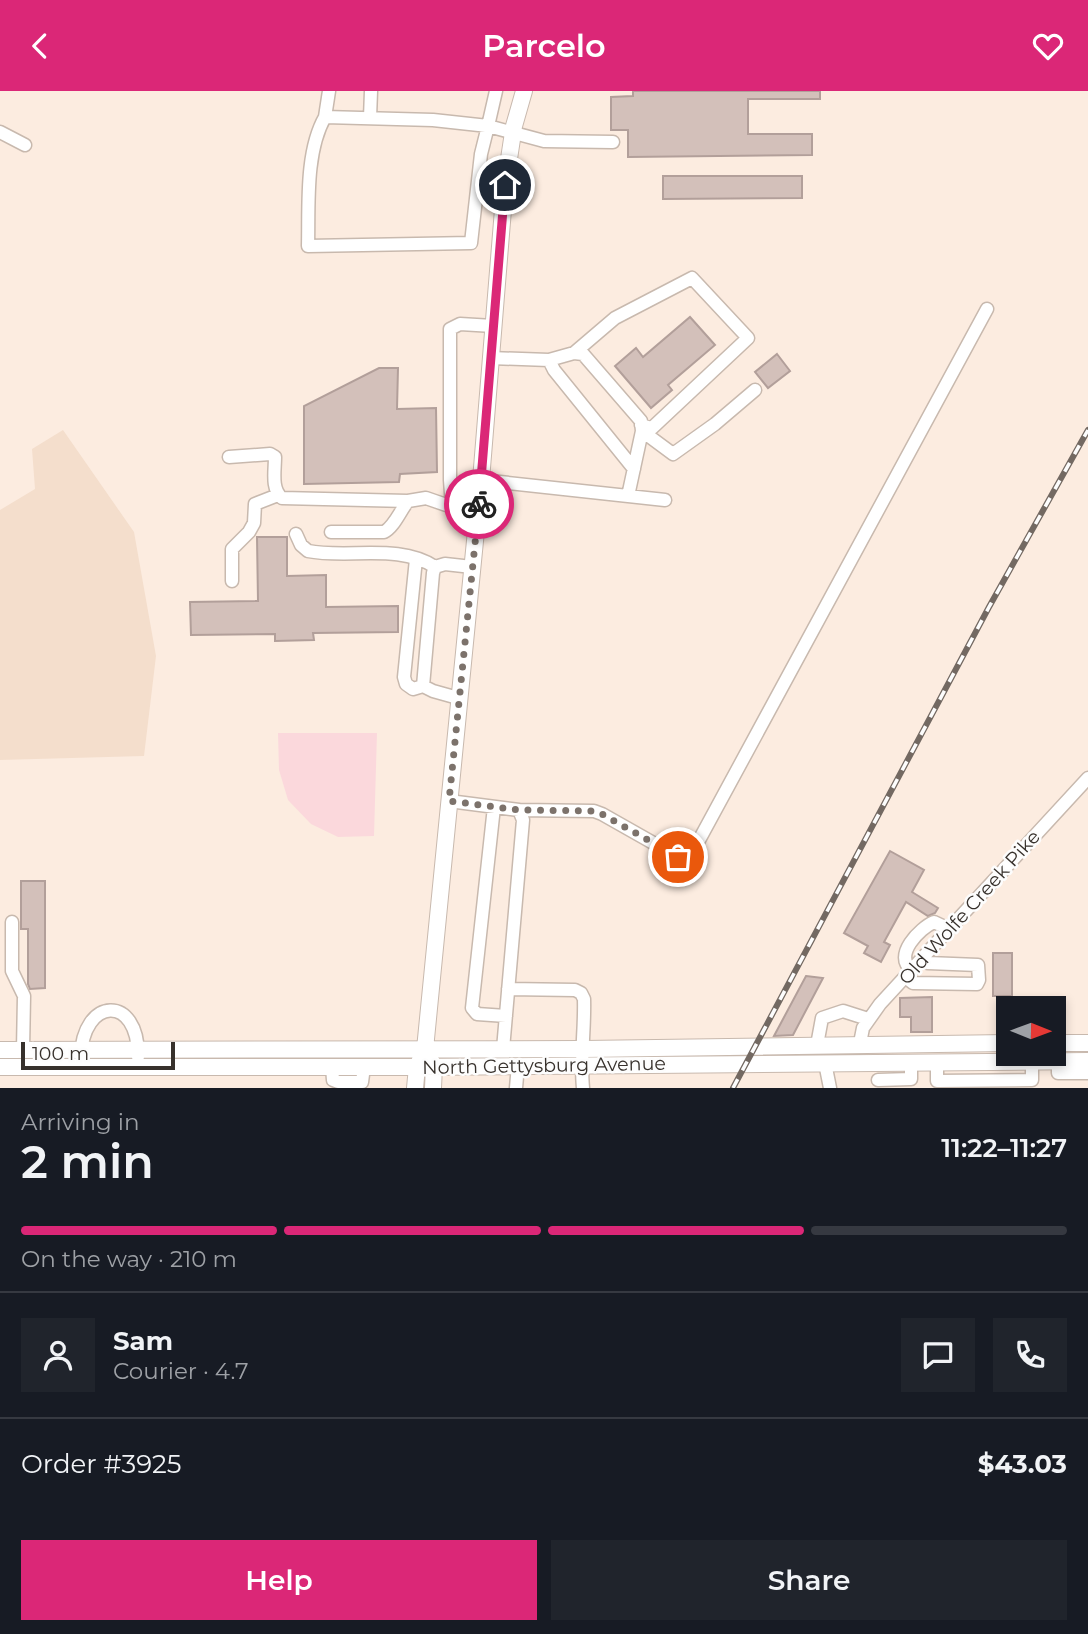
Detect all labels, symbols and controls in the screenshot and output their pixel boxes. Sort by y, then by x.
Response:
text: Parcelo [482,26,606,65]
icon: back [21,27,59,65]
icon: heart [1029,27,1067,65]
pin [475,155,535,215]
icon: home [486,166,524,204]
courier [444,469,514,539]
icon: bike [460,485,498,523]
street label: Old Wolfe Creek Pike [894,825,1045,989]
pin [648,827,708,887]
icon: bag [659,838,697,876]
north arrow [996,996,1066,1066]
map controls [996,996,1066,1066]
scale bar [21,1039,175,1071]
text: 100 m [32,1042,89,1065]
street label: North Gettysburg Avenue [422,1052,666,1079]
text: Arriving in [21,1108,140,1136]
text: 11:22–11:27 [941,1132,1067,1164]
text: 2 min [21,1133,154,1190]
text: On the way · 210 m [21,1245,237,1273]
button: person [21,1318,95,1392]
button: chat [901,1318,975,1392]
button: phone [993,1318,1067,1392]
text: Sam [113,1325,173,1357]
text: Courier · 4.7 [113,1357,249,1385]
text: Order #3925 [21,1448,182,1480]
text: $43.03 [978,1448,1067,1480]
button: Help [21,1540,537,1620]
button: Share [551,1540,1067,1620]

